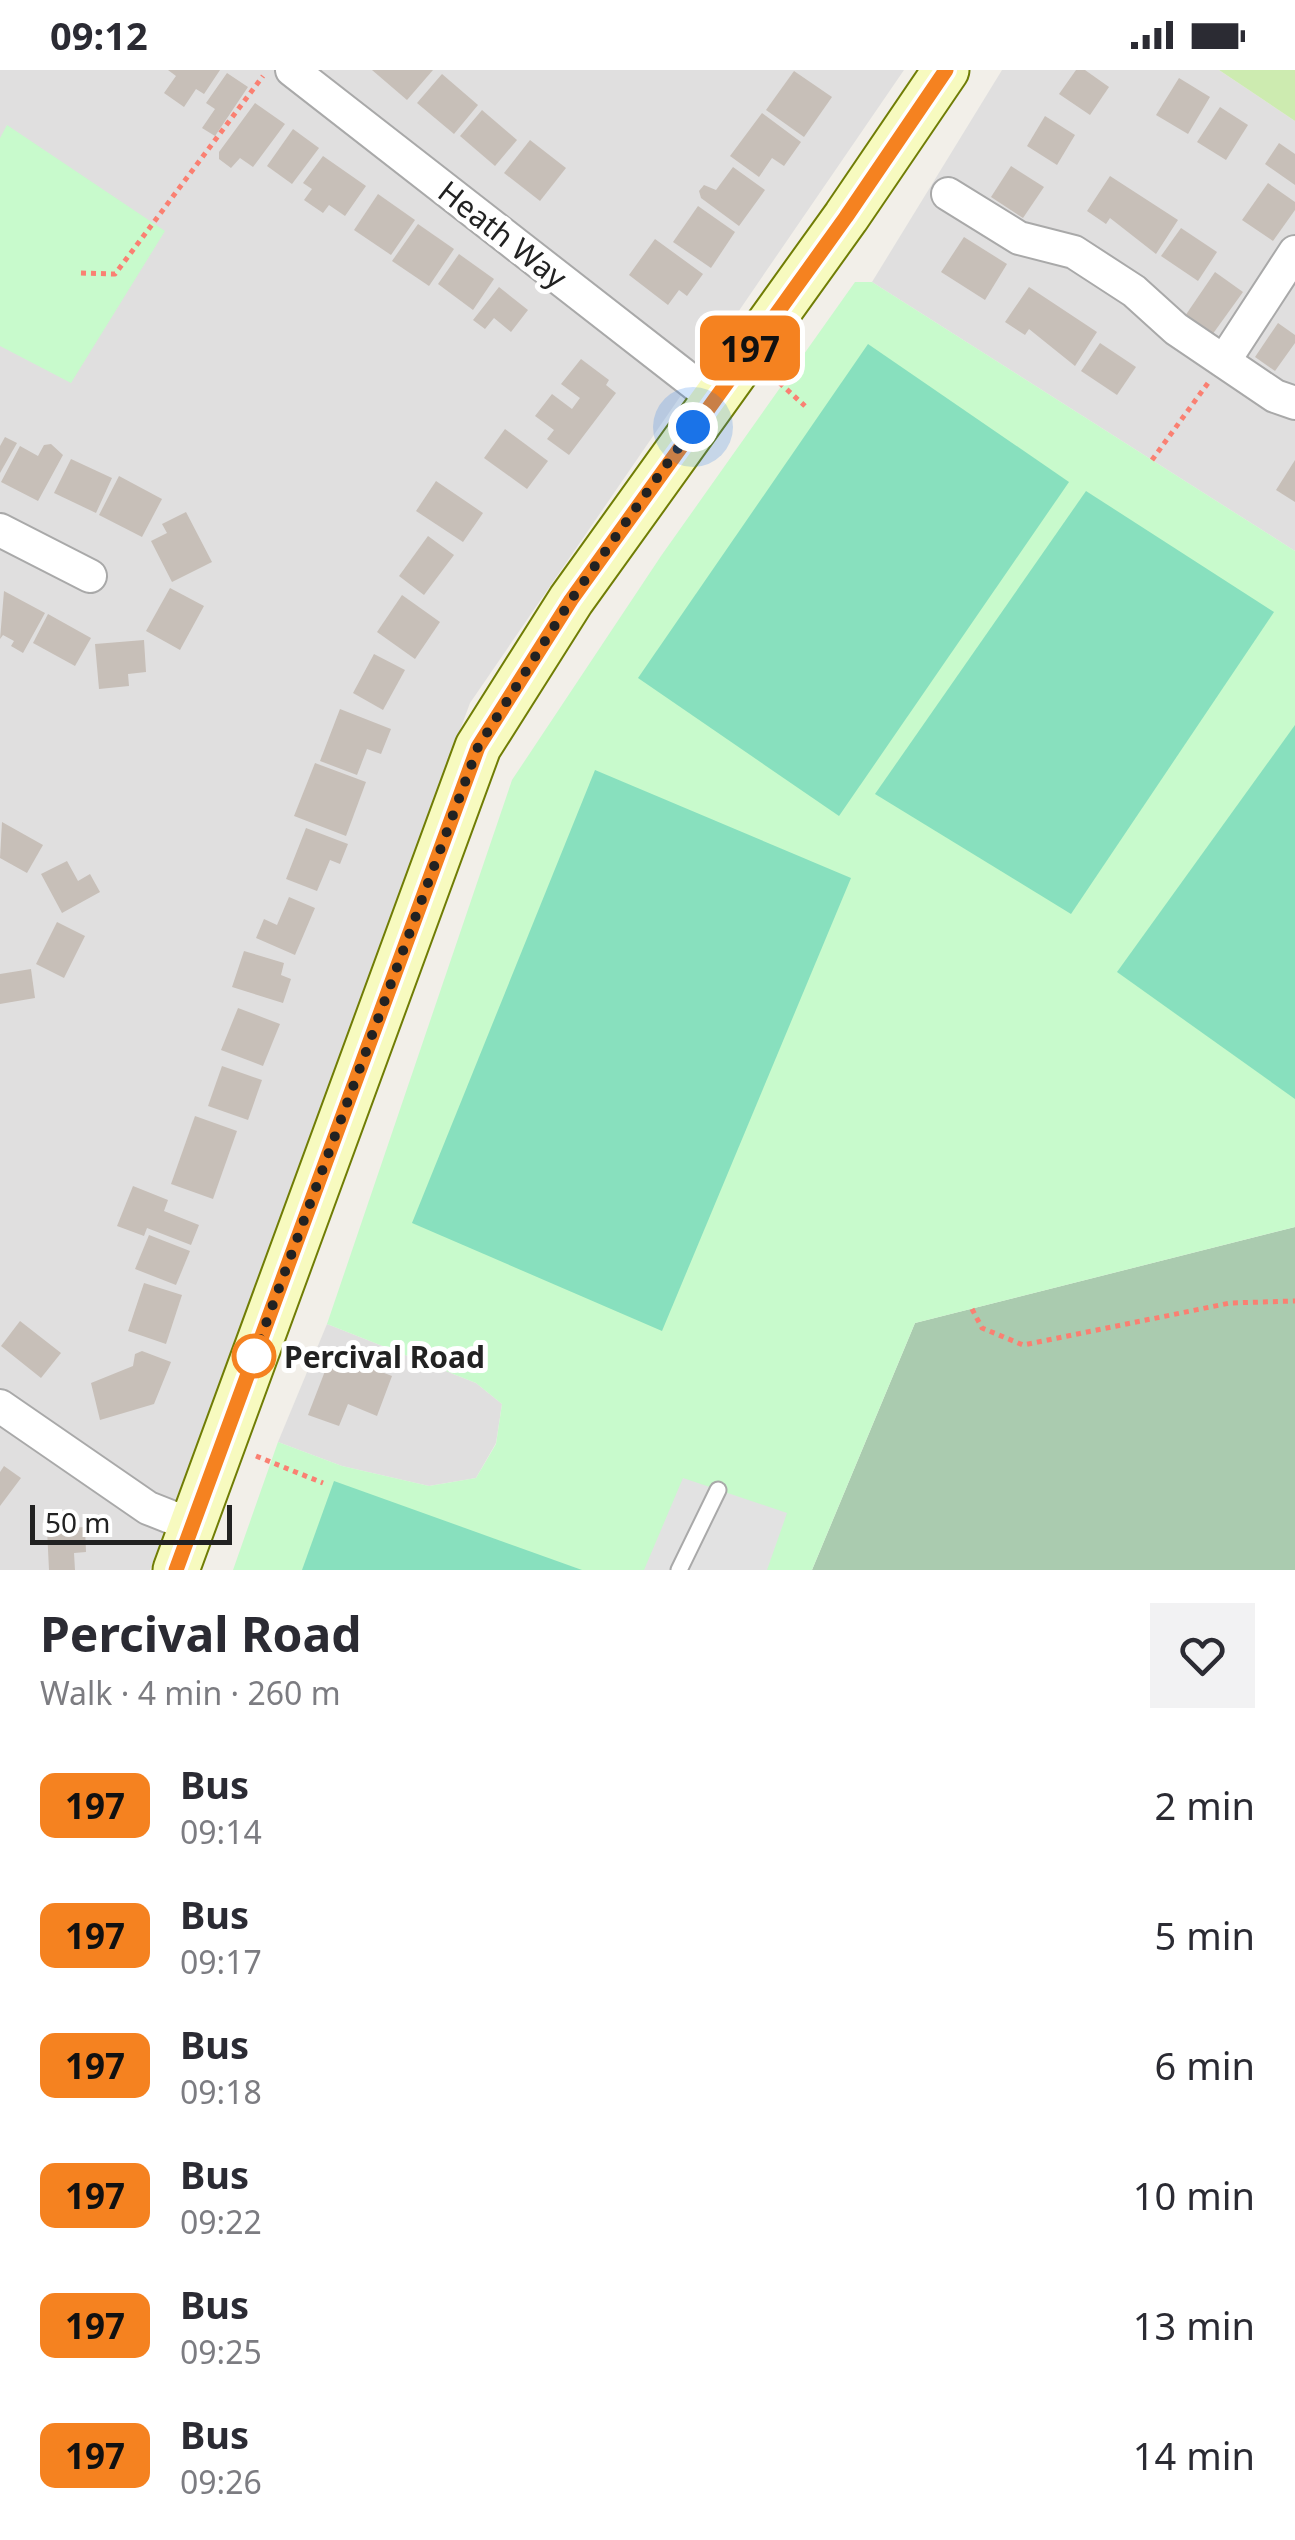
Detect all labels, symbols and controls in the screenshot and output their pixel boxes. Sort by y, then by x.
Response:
text: 09:12 [50,9,148,61]
street label: Heath Way [430,171,576,298]
line badge: 197 [692,316,808,380]
text: 197 [720,325,780,372]
your location [668,402,718,452]
marker: Percival Road [233,1335,275,1377]
place label: Percival Road [284,1336,485,1377]
scale bar [30,1500,232,1544]
text: 50 m [45,1503,111,1541]
text: Percival Road [40,1601,362,1666]
button: heart [1150,1603,1255,1708]
text: Walk · 4 min · 260 m [40,1671,341,1714]
text: Bus [180,1758,249,1810]
text: 2 min [1155,1779,1255,1831]
text: 197 [65,1782,125,1829]
text: 09:14 [180,1810,262,1853]
text: Bus [180,1888,249,1940]
text: 5 min [1155,1909,1255,1961]
text: 197 [65,1912,125,1959]
text: 09:17 [180,1940,262,1983]
text: Bus [180,2018,249,2070]
text: 6 min [1155,2039,1255,2091]
text: 197 [65,2042,125,2089]
text: 09:18 [180,2070,262,2113]
text: Bus [180,2148,249,2200]
text: 10 min [1133,2169,1255,2221]
text: 197 [65,2172,125,2219]
text: 09:22 [180,2200,262,2243]
text: Bus [180,2278,249,2330]
text: 13 min [1133,2299,1255,2351]
text: 197 [65,2302,125,2349]
text: 09:25 [180,2330,262,2373]
text: Bus [180,2408,249,2460]
text: 14 min [1133,2429,1255,2481]
text: 197 [65,2432,125,2479]
text: 09:26 [180,2460,262,2503]

